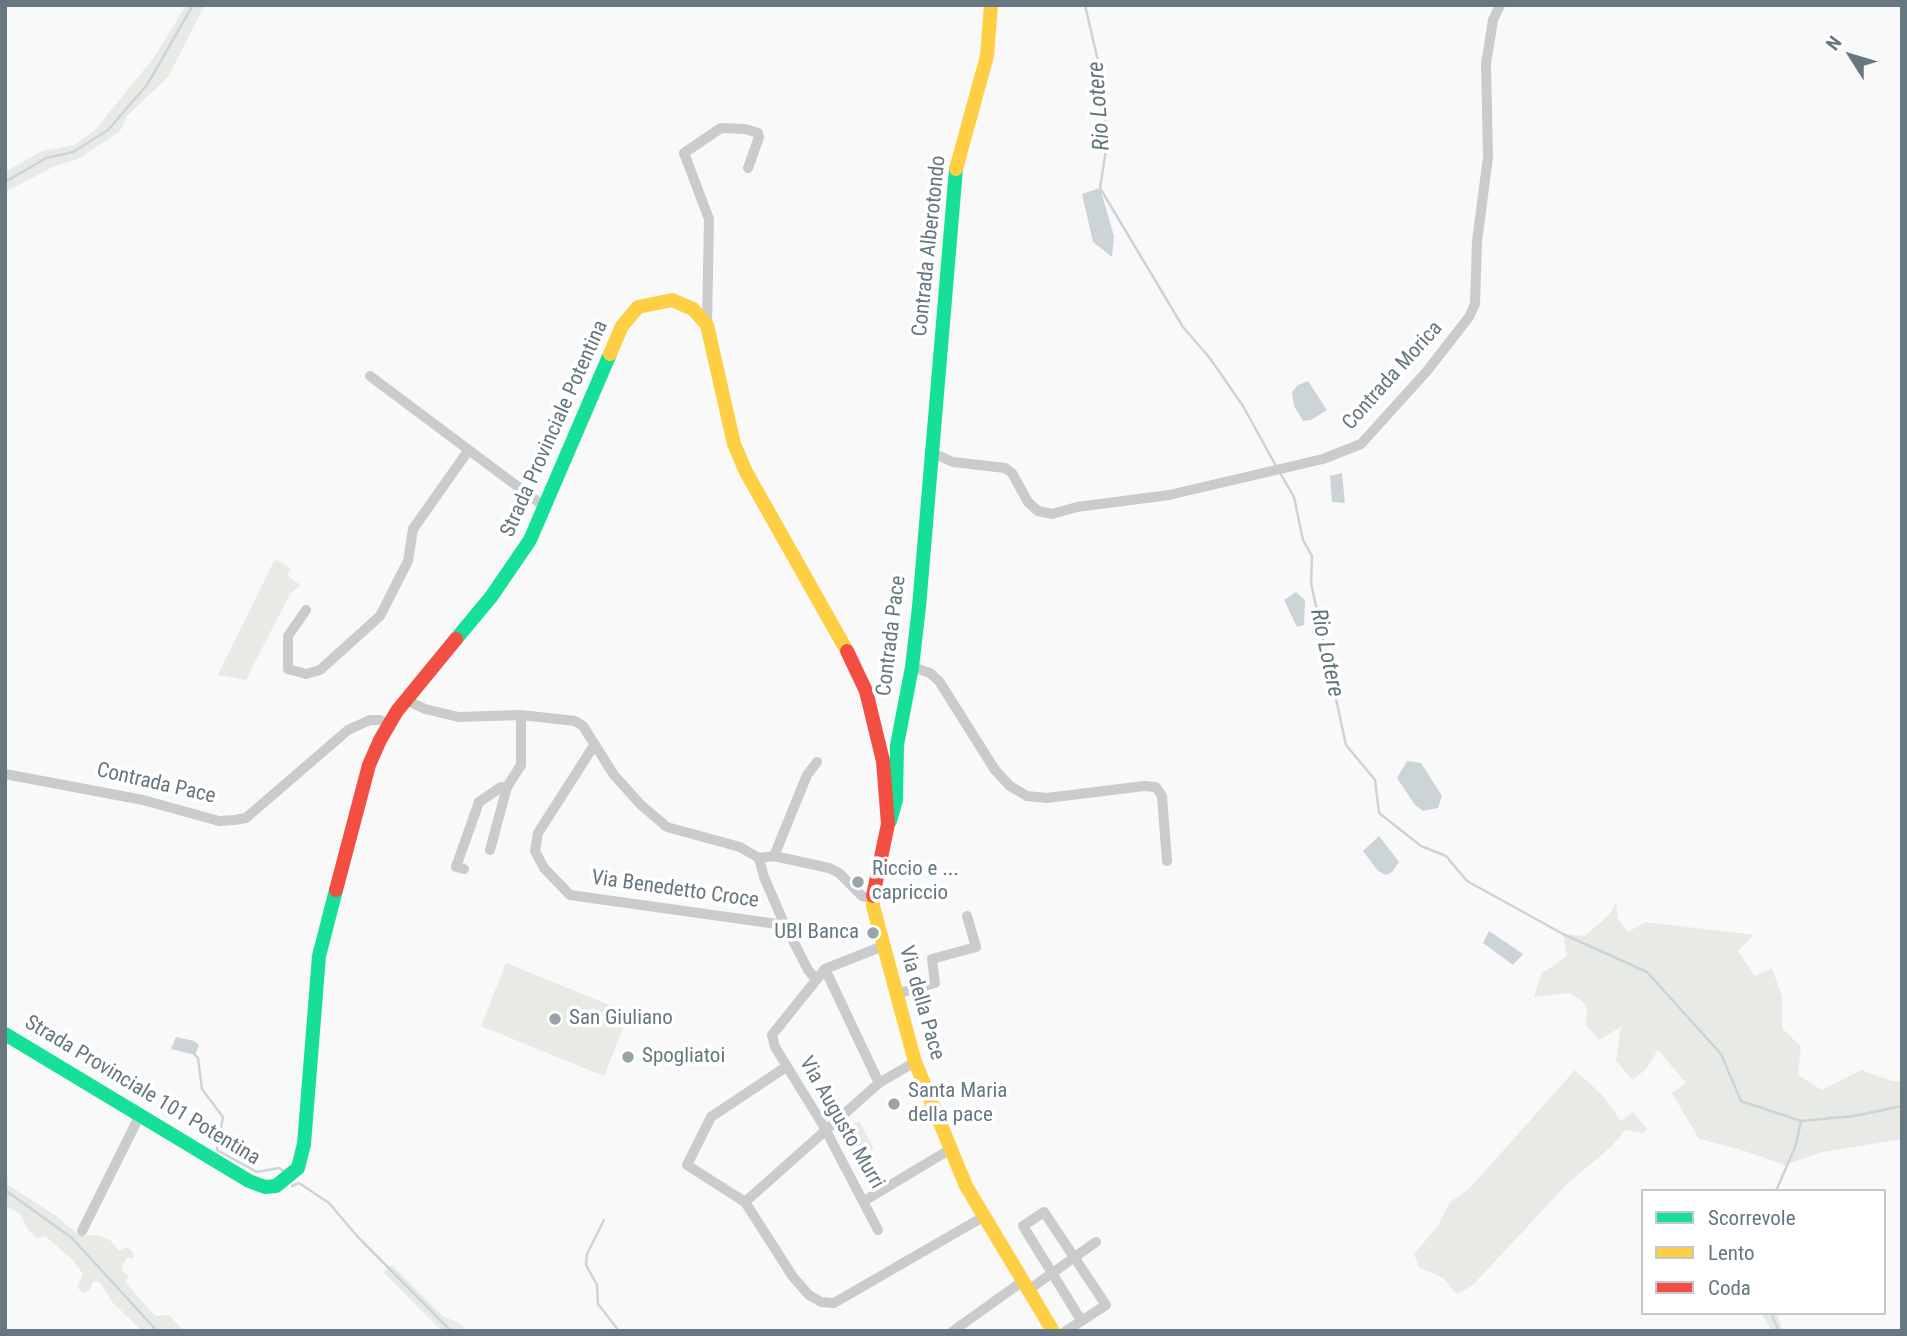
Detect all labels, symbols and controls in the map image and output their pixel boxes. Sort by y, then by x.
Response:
north arrow [1816,21,1886,91]
text: N [1821,31,1847,55]
water label: Rio Lotere [1083,60,1117,152]
street label: Contrada Alberotondo [908,154,952,338]
street label: Contrada Morica [1338,316,1448,436]
street label: Strada Provinciale Potentina [496,317,614,541]
street label: Contrada Pace [872,574,912,698]
water label: Rio Lotere [1303,606,1349,700]
street label: Contrada Pace [94,758,218,810]
place label: Riccio e ... capriccio [872,857,959,907]
street label: Via Benedetto Croce [590,866,760,914]
marker: Riccio e ... capriccio [850,874,866,890]
place label: UBI Banca [774,920,859,946]
marker: UBI Banca [865,925,881,941]
street label: Via della Pace [893,943,949,1063]
place label: San Giuliano [569,1006,673,1032]
street label: Strada Provinciale 101 Potentina [20,1011,264,1171]
marker: San Giuliano [547,1011,563,1027]
place label: Spogliatoi [642,1044,725,1070]
marker: Spogliatoi [620,1049,636,1065]
street label: Via Augusto Murri [793,1052,889,1194]
place label: Santa Maria della pace [908,1079,1007,1129]
marker: Santa Maria della pace [886,1096,902,1112]
legend [1641,1189,1886,1315]
text: Scorrevole [1708,1206,1795,1230]
text: Lento [1708,1241,1755,1265]
text: Coda [1708,1276,1751,1300]

